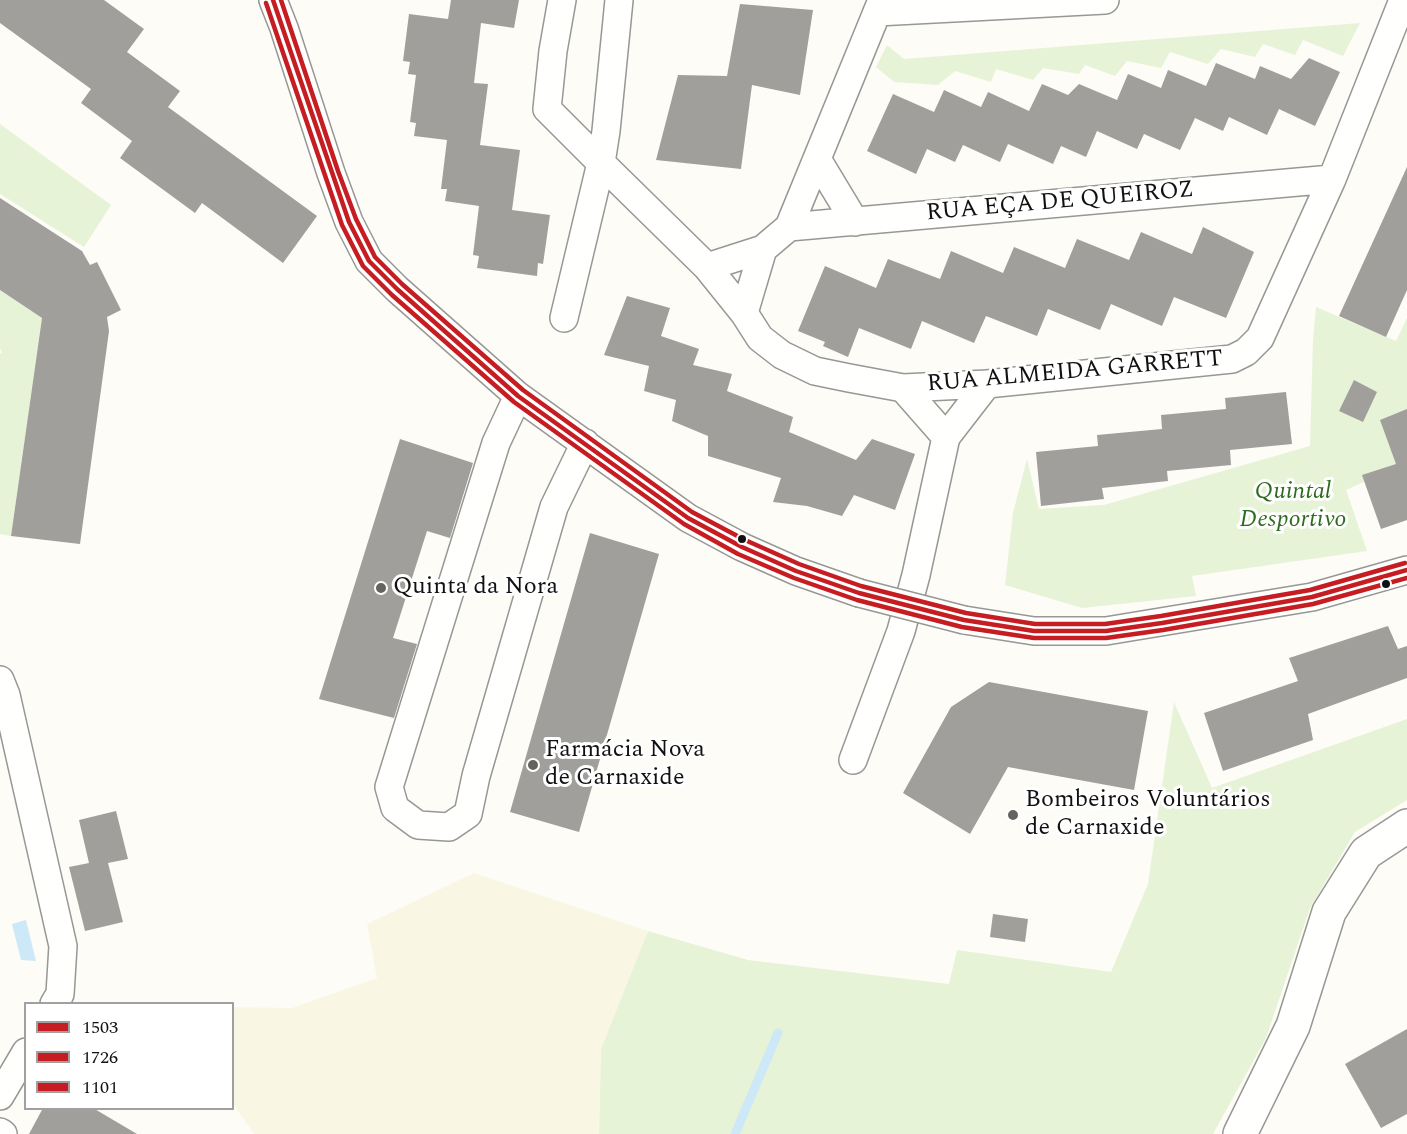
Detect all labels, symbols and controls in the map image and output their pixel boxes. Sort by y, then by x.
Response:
street label: RUA EÇA DE QUEIROZ [925,177,1195,229]
street label: RUA ALMEIDA GARRETT [926,346,1224,400]
park label: Quintal Desportivo [1240,479,1346,535]
unlabelled marker [736,533,748,545]
place label: Quinta da Nora [393,574,558,602]
unlabelled marker [1380,578,1392,590]
marker: Quinta da Nora [374,581,388,595]
place label: Farmácia Nova de Carnaxide [545,737,705,793]
marker: Farmácia Nova de Carnaxide [526,758,540,772]
place label: Bombeiros Voluntários de Carnaxide [1025,787,1271,843]
marker: Bombeiros Voluntários de Carnaxide [1006,808,1020,822]
legend [24,1002,234,1110]
text: 1503 [82,1014,118,1041]
text: 1726 [82,1044,118,1071]
text: 1101 [82,1074,118,1101]

